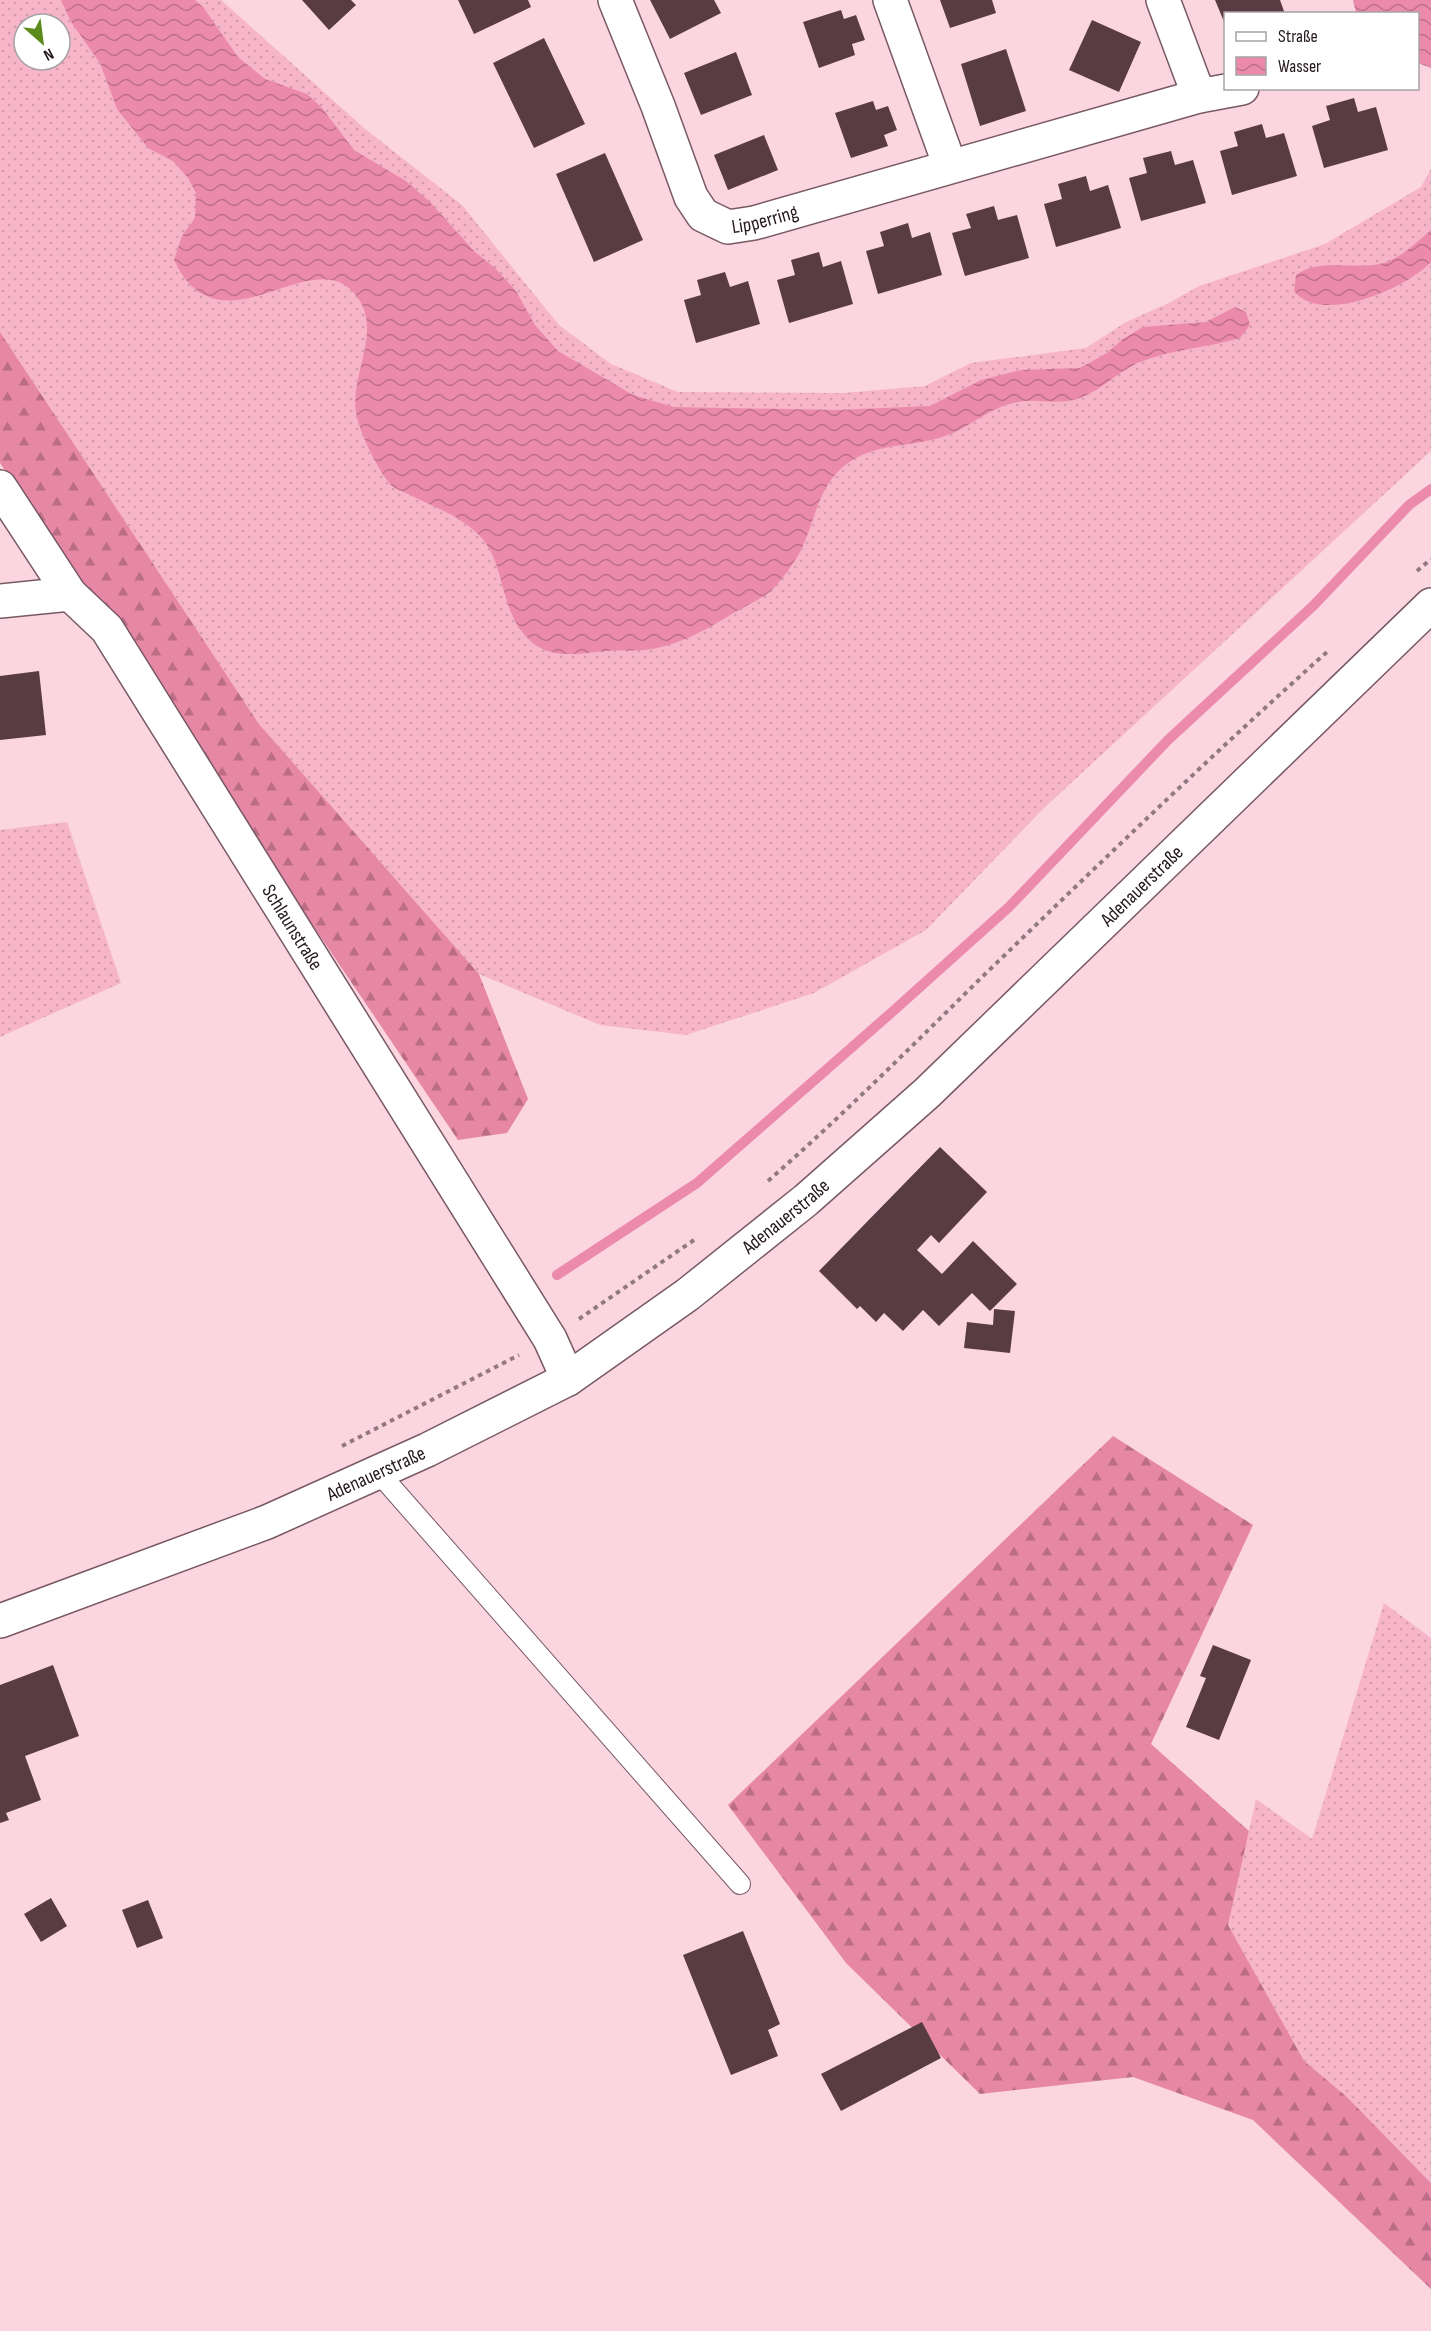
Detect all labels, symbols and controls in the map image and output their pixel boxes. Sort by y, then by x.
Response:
north arrow [12,12,72,72]
legend [1224,12,1419,90]
text: Straße [1278,26,1318,47]
text: N [40,44,57,64]
text: Wasser [1278,56,1321,77]
street label: Lipperring [730,200,801,239]
street label: Adenauerstraße [1095,841,1188,932]
street label: Schlaunstraße [256,880,328,975]
street label: Adenauerstraße [737,1174,835,1260]
street label: Adenauerstraße [322,1441,429,1507]

